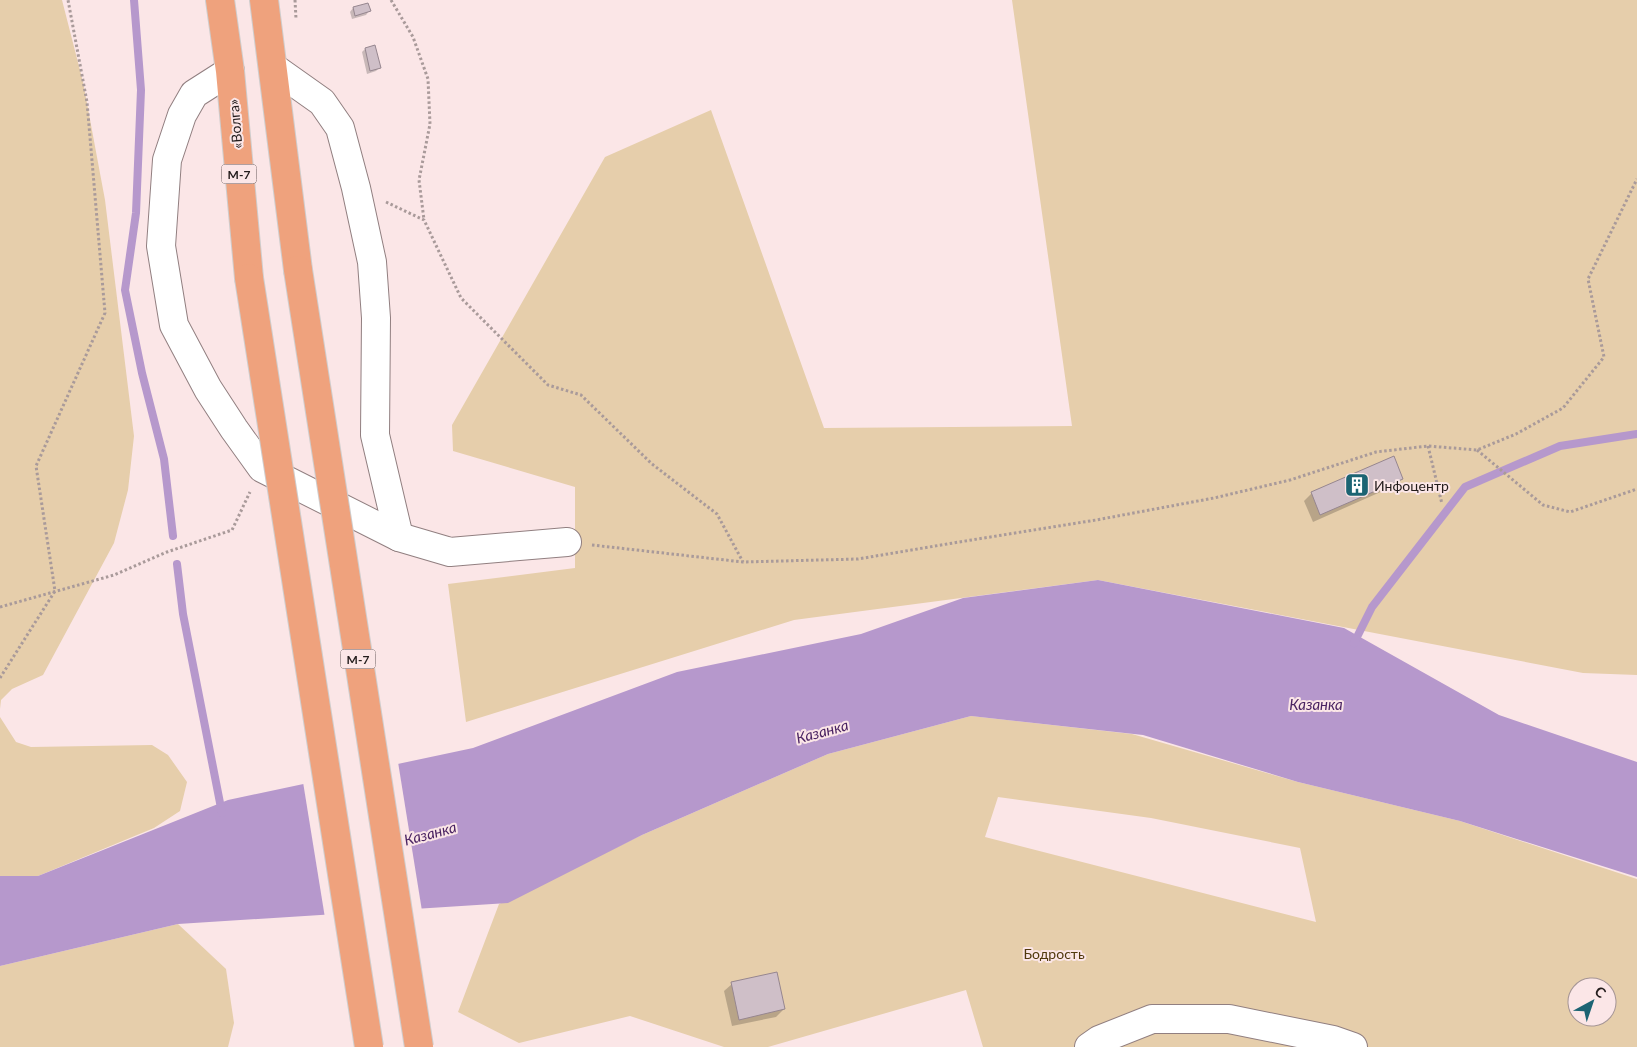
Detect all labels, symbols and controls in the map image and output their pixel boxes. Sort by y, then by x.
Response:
street label: «Волга» [224,99,246,149]
road number: М-7 [222,164,256,183]
building icon: Инфоцентр [1344,472,1370,498]
place label: Инфоцентр [1374,477,1449,494]
road number: М-7 [340,650,376,669]
water label: Казанка [1289,695,1343,713]
water label: Казанка [794,715,850,747]
water label: Казанка [402,817,458,849]
park label: Бодрость [1023,945,1085,962]
north arrow [1567,977,1617,1027]
text: С [1592,982,1610,1002]

